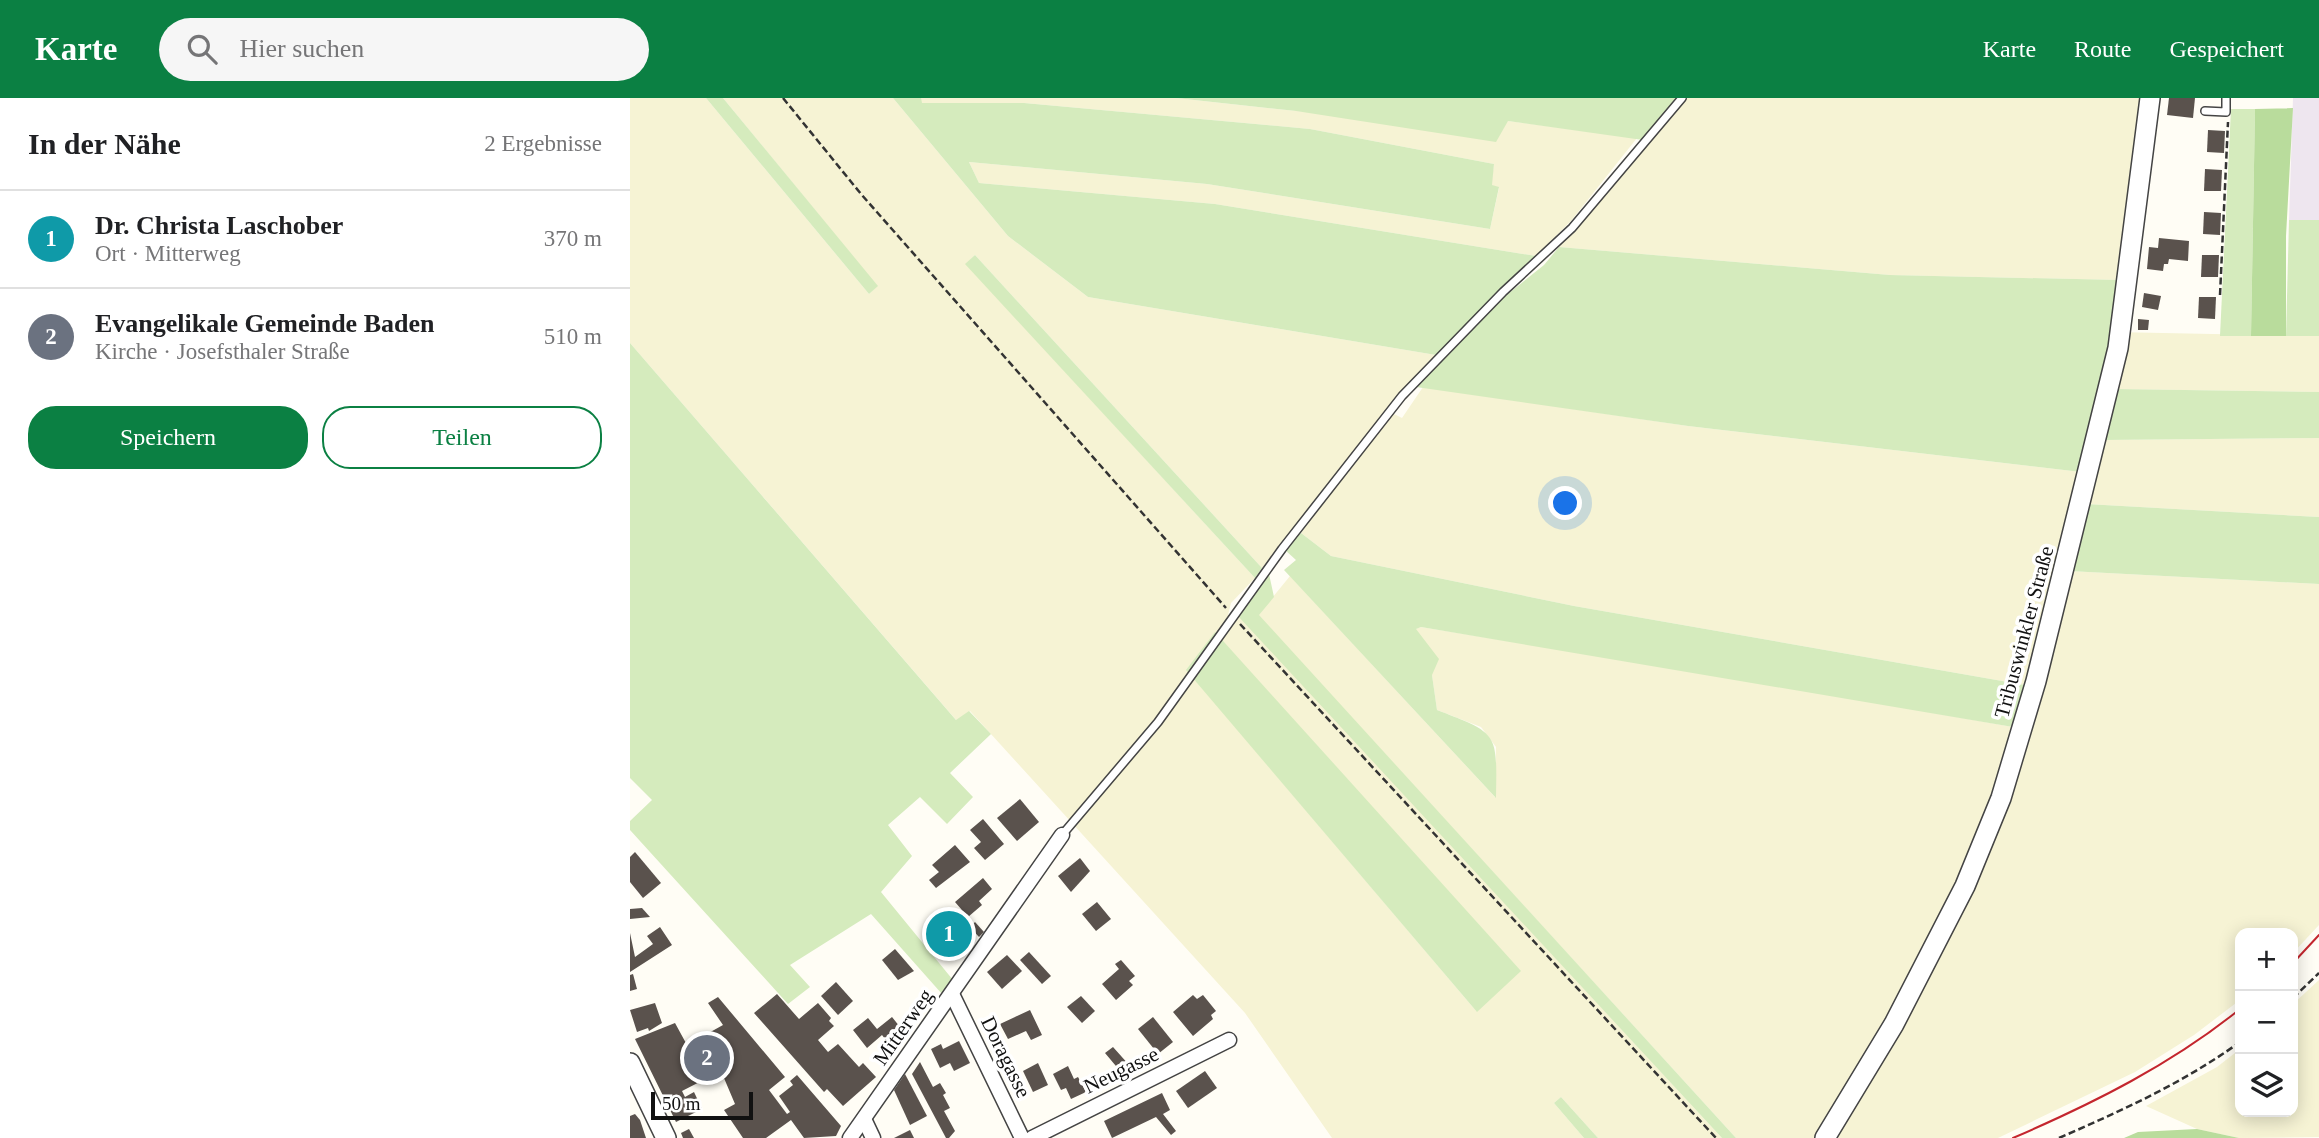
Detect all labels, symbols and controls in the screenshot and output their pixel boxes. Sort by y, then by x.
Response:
search box [159,18,649,81]
icon: search [183,30,221,68]
text: Karte [35,31,117,67]
text: Hier suchen [239,34,364,63]
text: Karte [1983,36,2036,62]
text: Route [2074,36,2131,62]
text: Gespeichert [2169,36,2284,62]
text: In der Nähe [28,127,181,160]
text: 2 Ergebnisse [484,131,602,156]
text: Dr. Christa Laschober [95,211,343,240]
text: 1 [45,226,57,251]
text: 370 m [544,226,602,251]
text: Ort · Mitterweg [95,241,241,266]
text: Evangelikale Gemeinde Baden [95,309,434,338]
text: 2 [45,324,57,349]
text: 510 m [544,324,602,349]
text: Kirche · Josefsthaler Straße [95,339,350,364]
button: Speichern [28,406,308,469]
button: Teilen [322,406,602,469]
your location [1548,486,1582,520]
street label: Tribuswinkler Straße [1989,543,2059,721]
pin: 1 [926,908,972,960]
map controls [2235,928,2298,1117]
button: + [2235,928,2298,991]
street label: Mitterweg [868,984,938,1070]
button: − [2235,991,2298,1054]
street label: Doragasse [976,1012,1036,1102]
pin: 2 [684,1032,730,1084]
street label: Neugasse [1080,1042,1162,1098]
button: layers [2235,1054,2298,1117]
scale bar [651,1089,752,1121]
text: 50 m [662,1093,701,1114]

